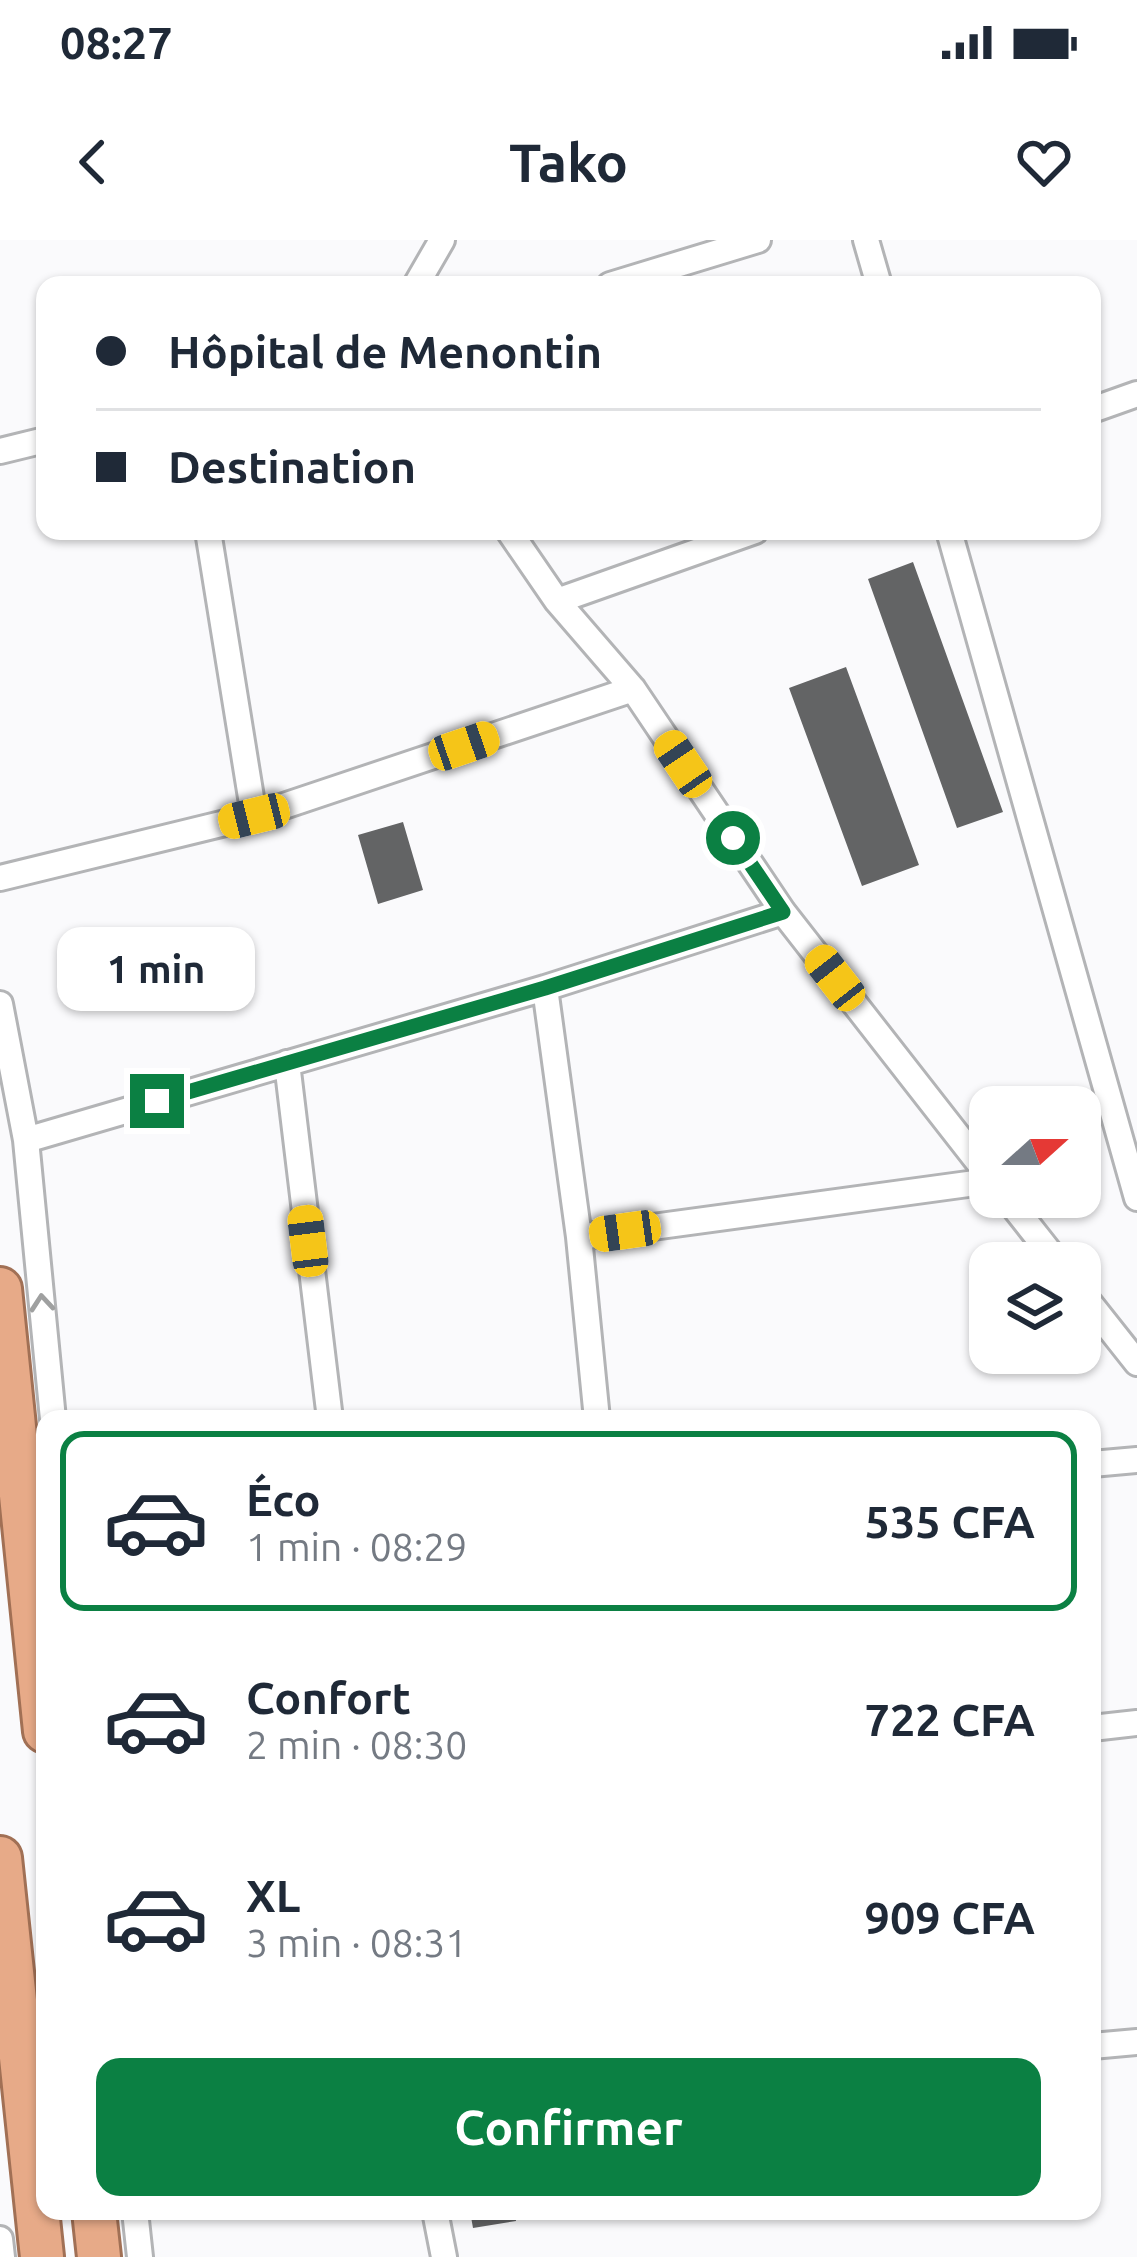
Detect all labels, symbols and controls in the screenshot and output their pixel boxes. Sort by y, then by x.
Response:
text: 08:27 [60,17,173,68]
icon: back [60,129,126,195]
icon: heart [1011,129,1077,195]
text: Tako [509,132,628,192]
text: Hôpital de Menontin [168,326,602,377]
text: Destination [168,441,416,492]
car [424,717,504,775]
car [648,724,718,804]
car [215,790,293,842]
route start [706,811,760,865]
callout: 1 min [58,927,256,1011]
car [799,939,871,1017]
text: 1 min [107,947,205,990]
route end [130,1074,184,1128]
north arrow [969,1086,1101,1218]
map controls [969,1086,1101,1374]
car [286,1203,330,1279]
car [587,1208,663,1254]
button: layers [969,1242,1101,1374]
one-way arrow [30,1293,55,1312]
icon: car [102,1467,210,1575]
text: Éco [246,1474,321,1525]
text: 535 CFA [865,1496,1035,1547]
text: 1 min · 08:29 [246,1525,467,1568]
icon: car [102,1665,210,1773]
text: Confort [246,1672,411,1723]
text: 722 CFA [865,1694,1035,1745]
text: 2 min · 08:30 [246,1723,467,1766]
icon: car [102,1863,210,1971]
text: XL [246,1870,300,1921]
text: 909 CFA [865,1892,1035,1943]
text: 3 min · 08:31 [246,1921,467,1964]
button: Confirmer [96,2058,1041,2196]

